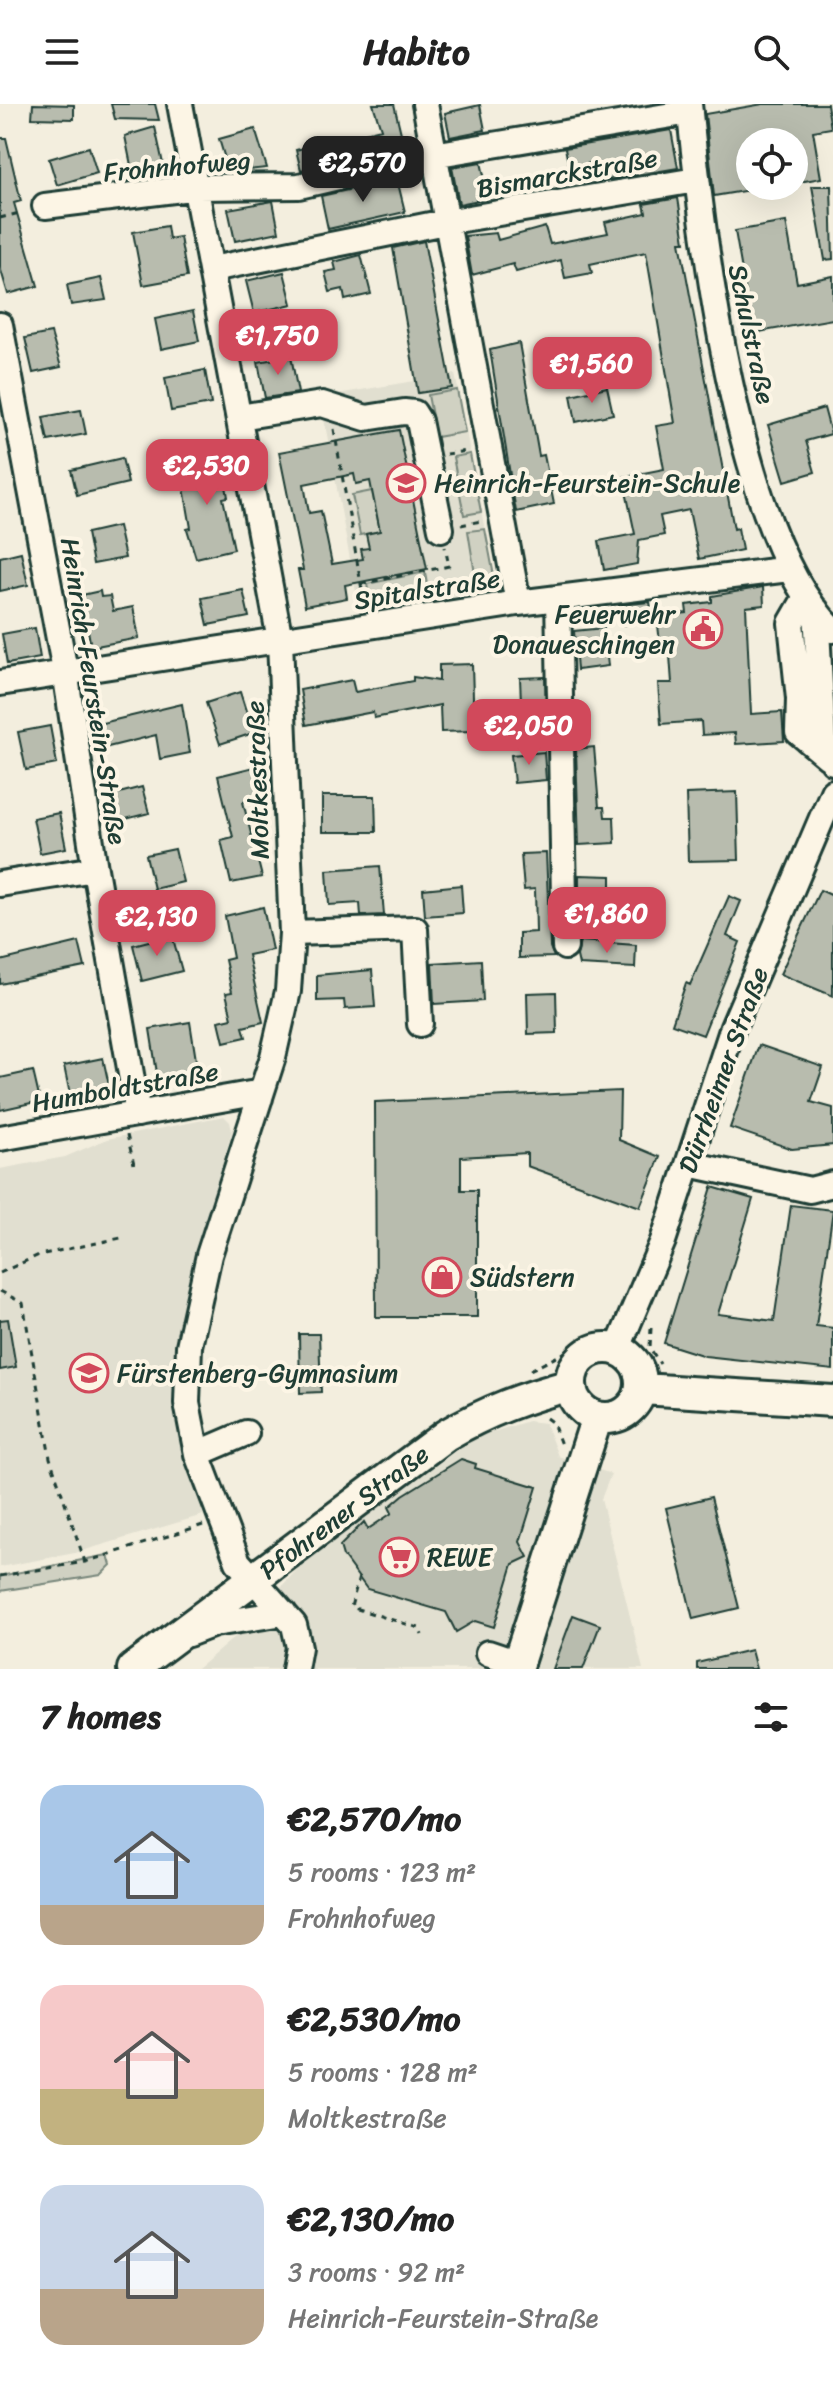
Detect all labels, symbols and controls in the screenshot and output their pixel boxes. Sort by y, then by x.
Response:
text: Habito [363,20,470,84]
icon: menu [40,30,84,74]
icon: search [749,30,793,74]
map controls [736,128,808,200]
button: locate [736,128,808,200]
street label: Bismarckstraße [473,134,661,212]
pin: €2,570 [298,136,428,204]
street label: Frohnhofweg [102,137,252,195]
text: €2,570 [320,139,406,185]
street label: Schulstraße [715,260,789,409]
pin: €1,750 [213,309,343,377]
text: €1,750 [237,312,319,358]
pin: €1,560 [527,337,657,405]
text: €1,560 [551,340,633,386]
pin: €2,530 [142,439,272,507]
text: €2,530 [164,442,250,488]
place label: Heinrich-Feurstein-Schule [434,460,741,506]
school or university icon: Heinrich-Feurstein-Schule [385,462,427,504]
street label: Heinrich-Feurstein-Straße [47,534,141,848]
street label: Spitalstraße [351,555,503,623]
place label: Feuerwehr Donaueschingen [492,591,676,667]
public building icon: Feuerwehr Donaueschingen [682,608,724,650]
pin: €2,050 [464,699,594,767]
street label: Moltkestraße [231,700,283,860]
text: €2,050 [485,702,573,748]
pin: €1,860 [542,887,672,955]
pin: €2,130 [92,890,222,958]
text: €1,860 [566,890,648,936]
text: €2,130 [116,893,198,939]
street label: Dürrheimer Straße [664,960,782,1180]
street label: Humboldtstraße [28,1048,222,1126]
place label: Südstern [470,1254,574,1300]
shop icon: Südstern [421,1256,463,1298]
place label: Fürstenberg-Gymnasium [117,1350,398,1396]
school or university icon: Fürstenberg-Gymnasium [68,1352,110,1394]
street label: Pfohrener Straße [249,1432,439,1592]
place label: REWE [427,1534,494,1580]
supermarket icon: REWE [378,1536,420,1578]
text: 7 homes [40,1687,161,1747]
icon: filters [749,1695,793,1739]
text: €2,570/mo [288,1789,461,1849]
icon: home [104,1817,200,1913]
text: 5 rooms · 123 m² [288,1849,476,1895]
text: Frohnhofweg [288,1895,436,1941]
text: €2,530/mo [288,1989,461,2049]
icon: home [104,2017,200,2113]
text: 5 rooms · 128 m² [288,2049,478,2095]
text: Moltkestraße [288,2095,447,2141]
text: €2,130/mo [288,2189,454,2249]
icon: home [104,2217,200,2313]
text: 3 rooms · 92 m² [288,2249,465,2295]
text: Heinrich-Feurstein-Straße [288,2295,598,2341]

